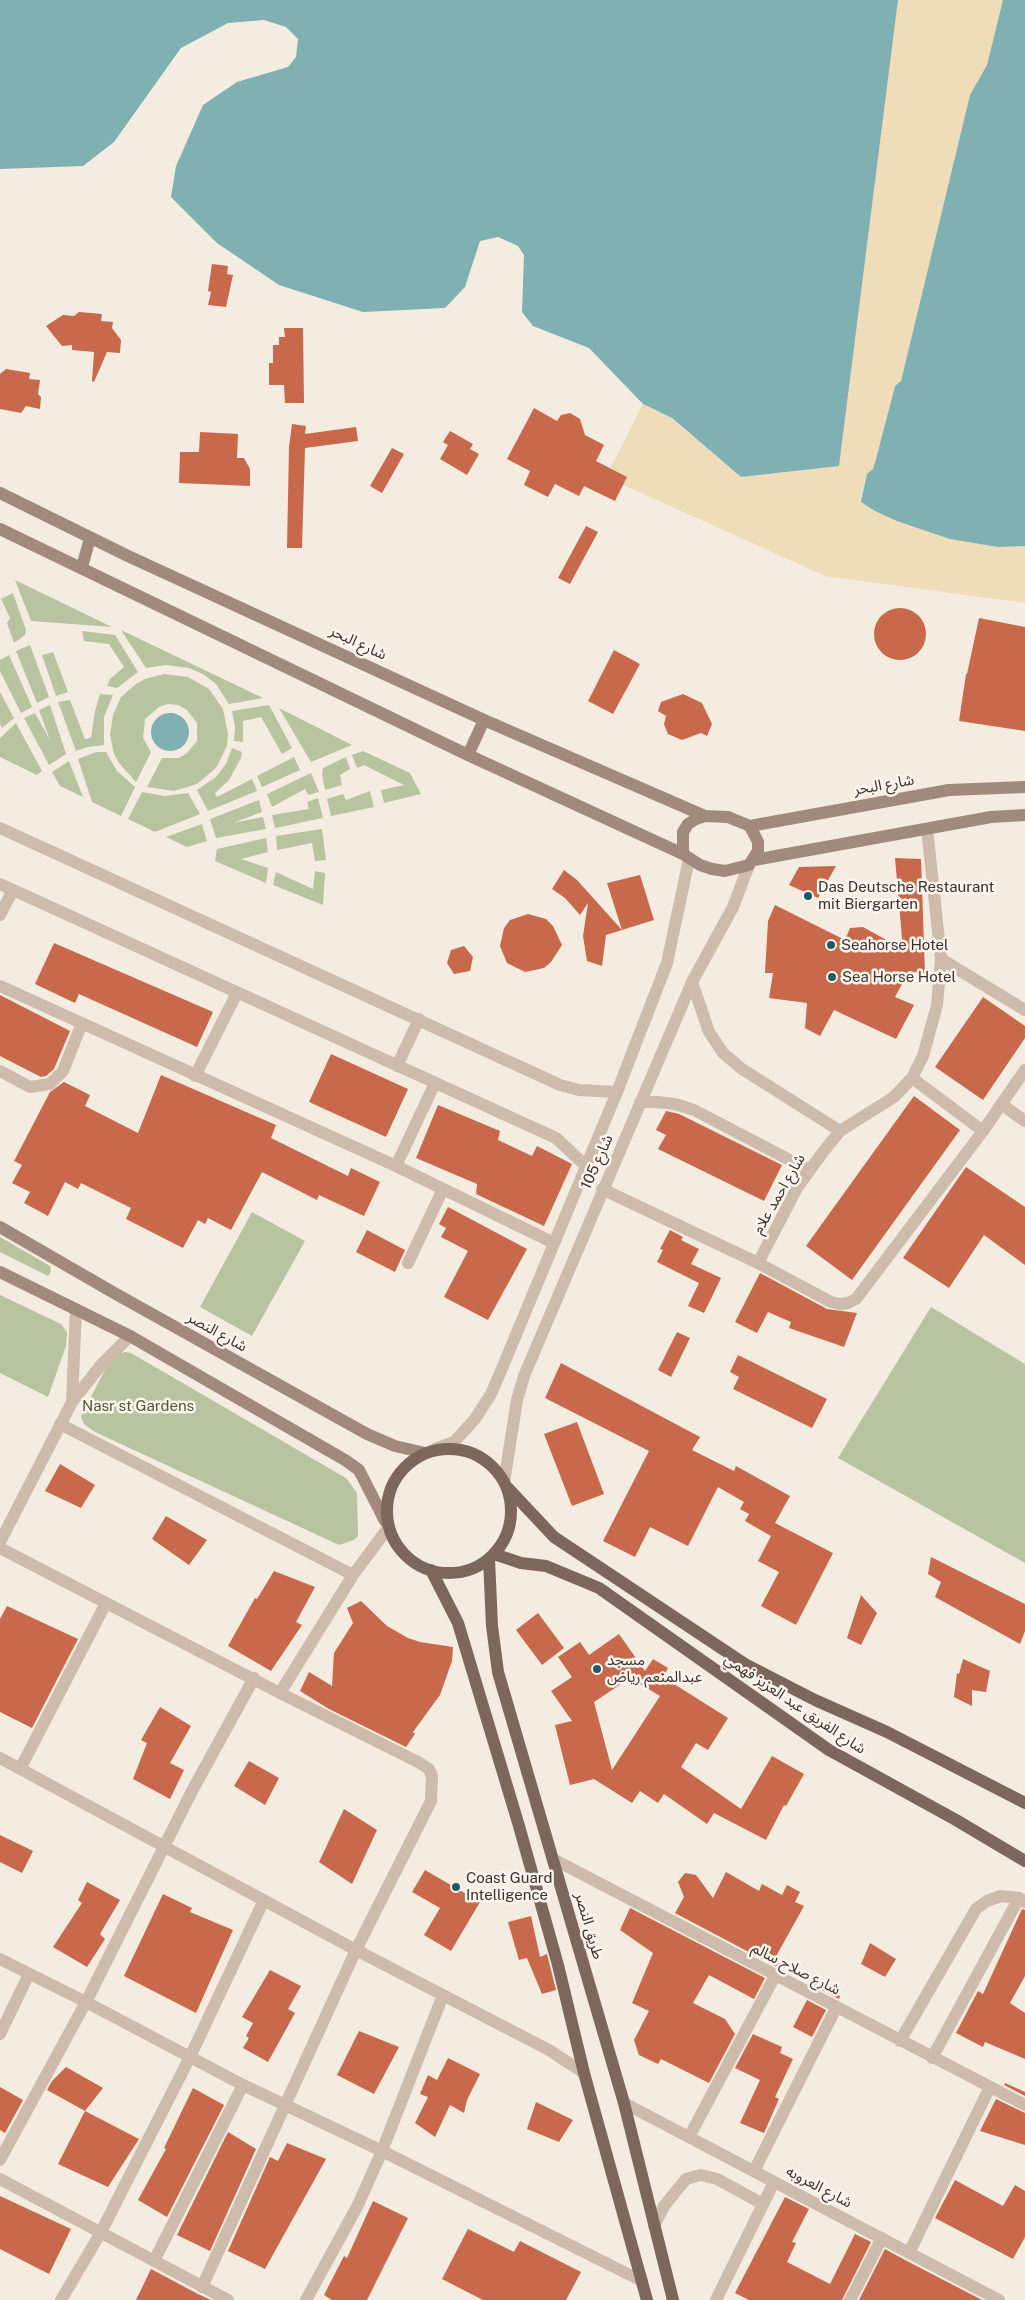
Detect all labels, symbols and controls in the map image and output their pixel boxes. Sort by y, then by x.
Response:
street label: شارع البحر [327,622,389,664]
street label: شارع البحر [852,771,916,799]
place label: Das Deutsche Restaurant mit Biergarten [818,878,994,913]
marker: Das Deutsche Restaurant mit Biergarten [802,890,814,902]
place label: Seahorse Hotel [841,936,949,954]
marker: Seahorse Hotel [825,939,837,951]
place label: Sea Horse Hotel [842,968,956,986]
marker: Sea Horse Hotel [826,971,838,983]
street label: شارع 105 [577,1132,617,1192]
street label: شارع احمد علام [749,1151,809,1237]
street label: شارع النصر [184,1308,250,1356]
park label: Nasr st Gardens [82,1397,194,1415]
street label: شارع الفريق عبد العزيز فهمي [721,1650,869,1758]
place label: مسجد عبدالمنعم رياض [607,1651,702,1686]
marker: مسجد عبدالمنعم رياض [591,1663,603,1675]
place label: Coast Guard Intelligence [466,1869,552,1904]
marker: Coast Guard Intelligence [450,1881,462,1893]
street label: طريق النصر [571,1891,607,1961]
street label: شارع صلاح سالم [749,1939,843,1999]
street label: شارع العروبه [783,2162,855,2212]

